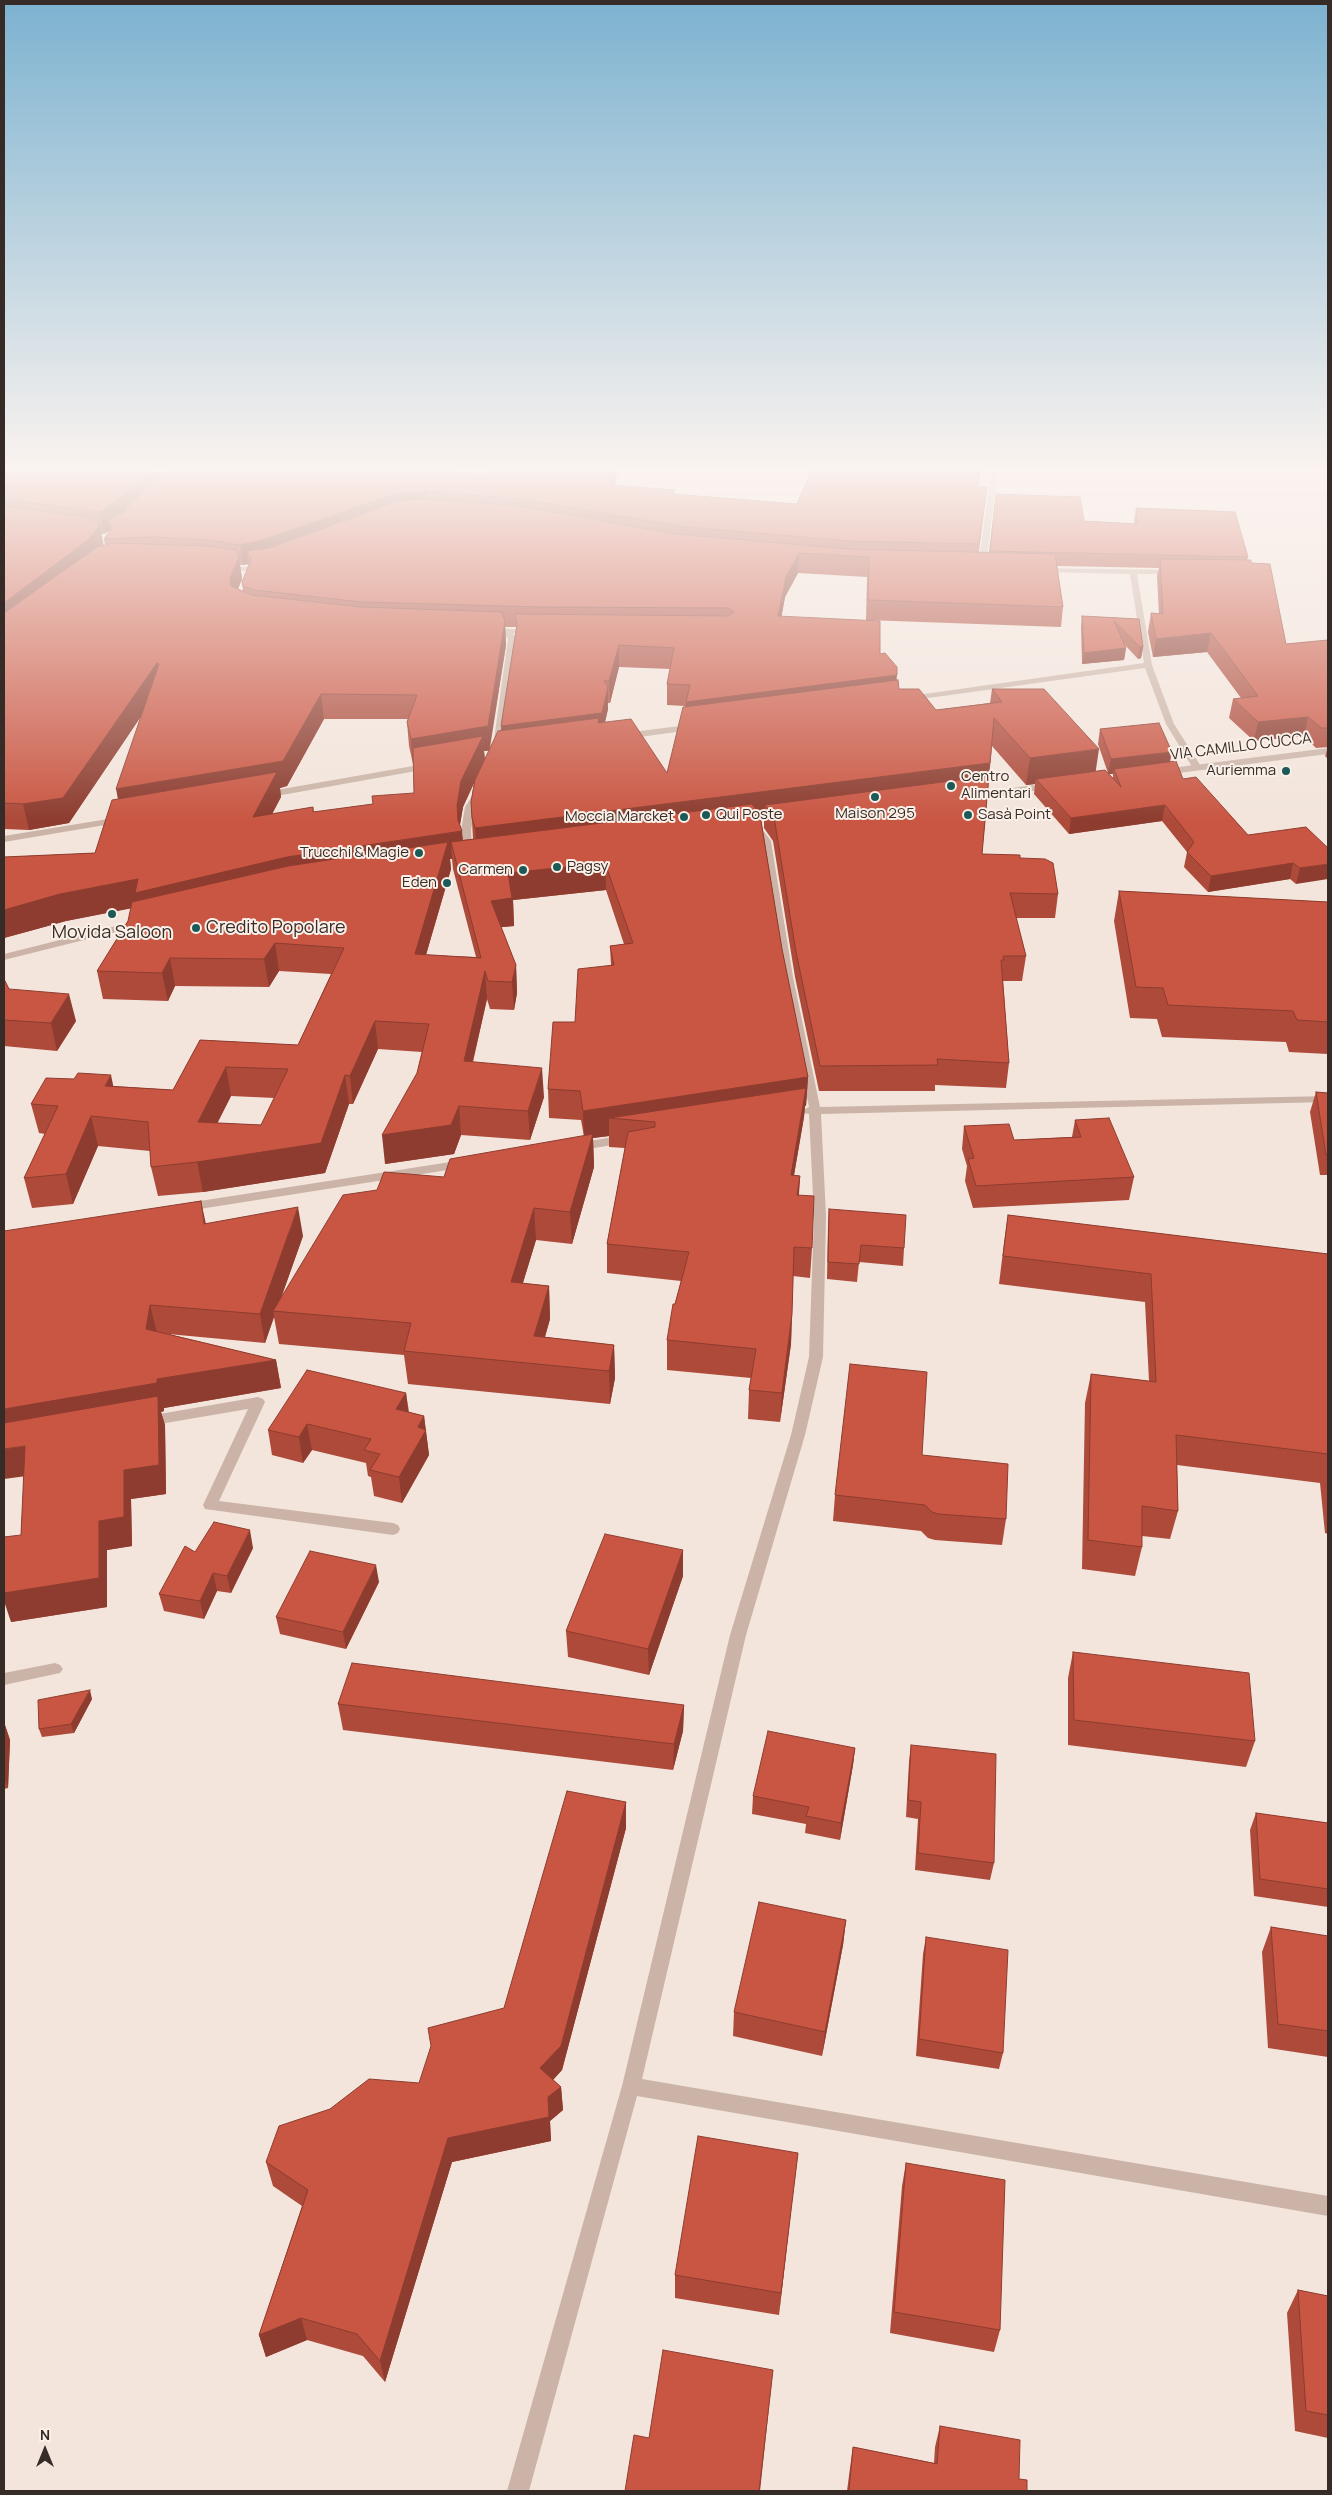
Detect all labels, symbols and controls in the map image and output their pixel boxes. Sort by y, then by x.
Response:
street label: VIA CAMILLO CUCCA [1169,729,1313,765]
place label: Auriemma [1206,762,1276,780]
marker: Auriemma [1280,765,1292,777]
place label: Centro Alimentari [961,768,1031,803]
marker: Centro Alimentari [945,780,957,792]
marker: Maison 295 [869,791,881,803]
place label: Maison 295 [835,805,915,823]
place label: Qui Poste [716,806,782,824]
place label: Sasà Point [978,806,1051,824]
place label: Moccia Marcket [565,808,674,826]
marker: Qui Poste [700,809,712,821]
marker: Sasà Point [962,809,974,821]
marker: Moccia Marcket [678,811,690,823]
place label: Trucchi & Magie [300,844,409,862]
marker: Trucchi & Magie [413,847,425,859]
place label: Pagsy [567,858,608,876]
place label: Carmen [458,861,513,879]
marker: Pagsy [551,861,563,873]
marker: Carmen [517,864,529,876]
place label: Eden [402,874,437,892]
marker: Eden [441,877,453,889]
marker: Movida Saloon [106,908,118,920]
place label: Credito Popolare [206,917,345,939]
place label: Movida Saloon [52,922,172,944]
marker: Credito Popolare [190,922,202,934]
north arrow [20,2425,70,2475]
text: N [40,2425,50,2444]

